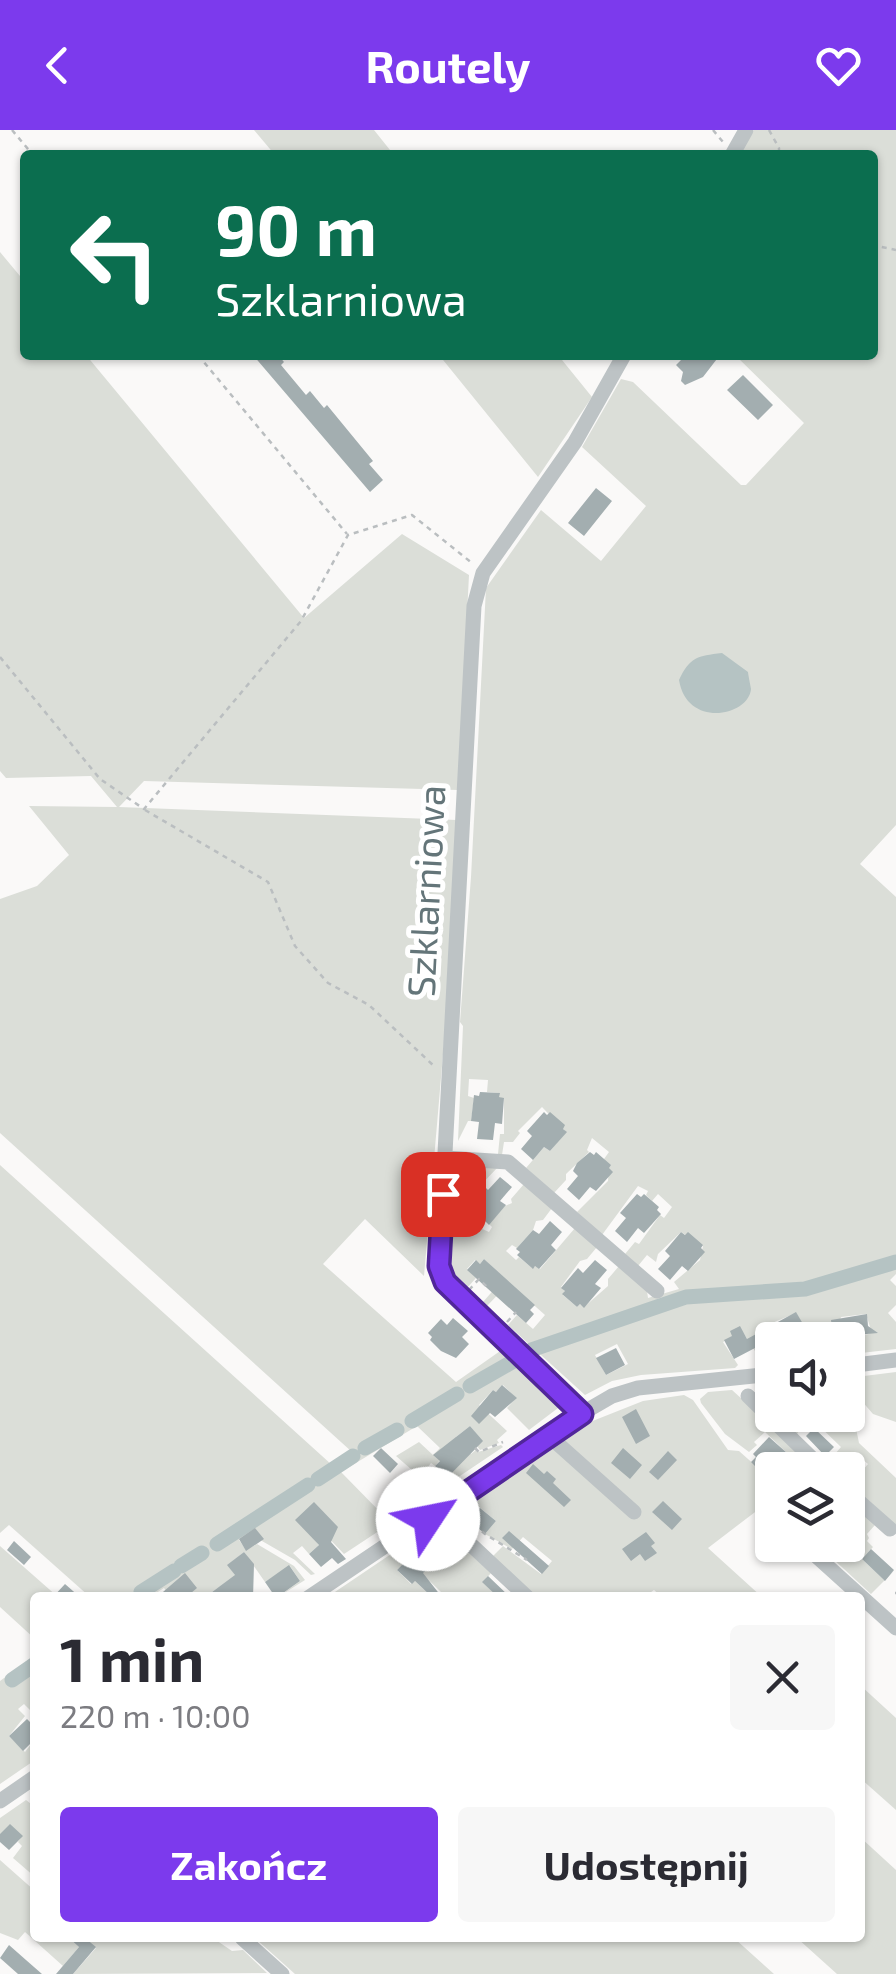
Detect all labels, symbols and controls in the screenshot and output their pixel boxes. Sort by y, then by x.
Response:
icon: back [30,38,85,93]
text: Routely [365,38,531,92]
icon: heart [811,38,866,93]
text: 90 m [215,186,377,270]
icon: left [50,190,180,320]
text: Szklarniowa [215,271,467,325]
street label: Szklarniowa [396,784,454,998]
pin [401,1152,486,1237]
icon: arrive [416,1167,471,1222]
map controls [755,1322,865,1562]
button: sound [755,1322,865,1432]
button: layers [755,1452,865,1562]
position arrow [376,1467,480,1571]
text: 1 min [60,1622,204,1694]
button: close [730,1625,835,1730]
text: 220 m · 10:00 [60,1696,250,1734]
button: Zakończ [60,1807,438,1922]
button: Udostępnij [458,1807,835,1922]

